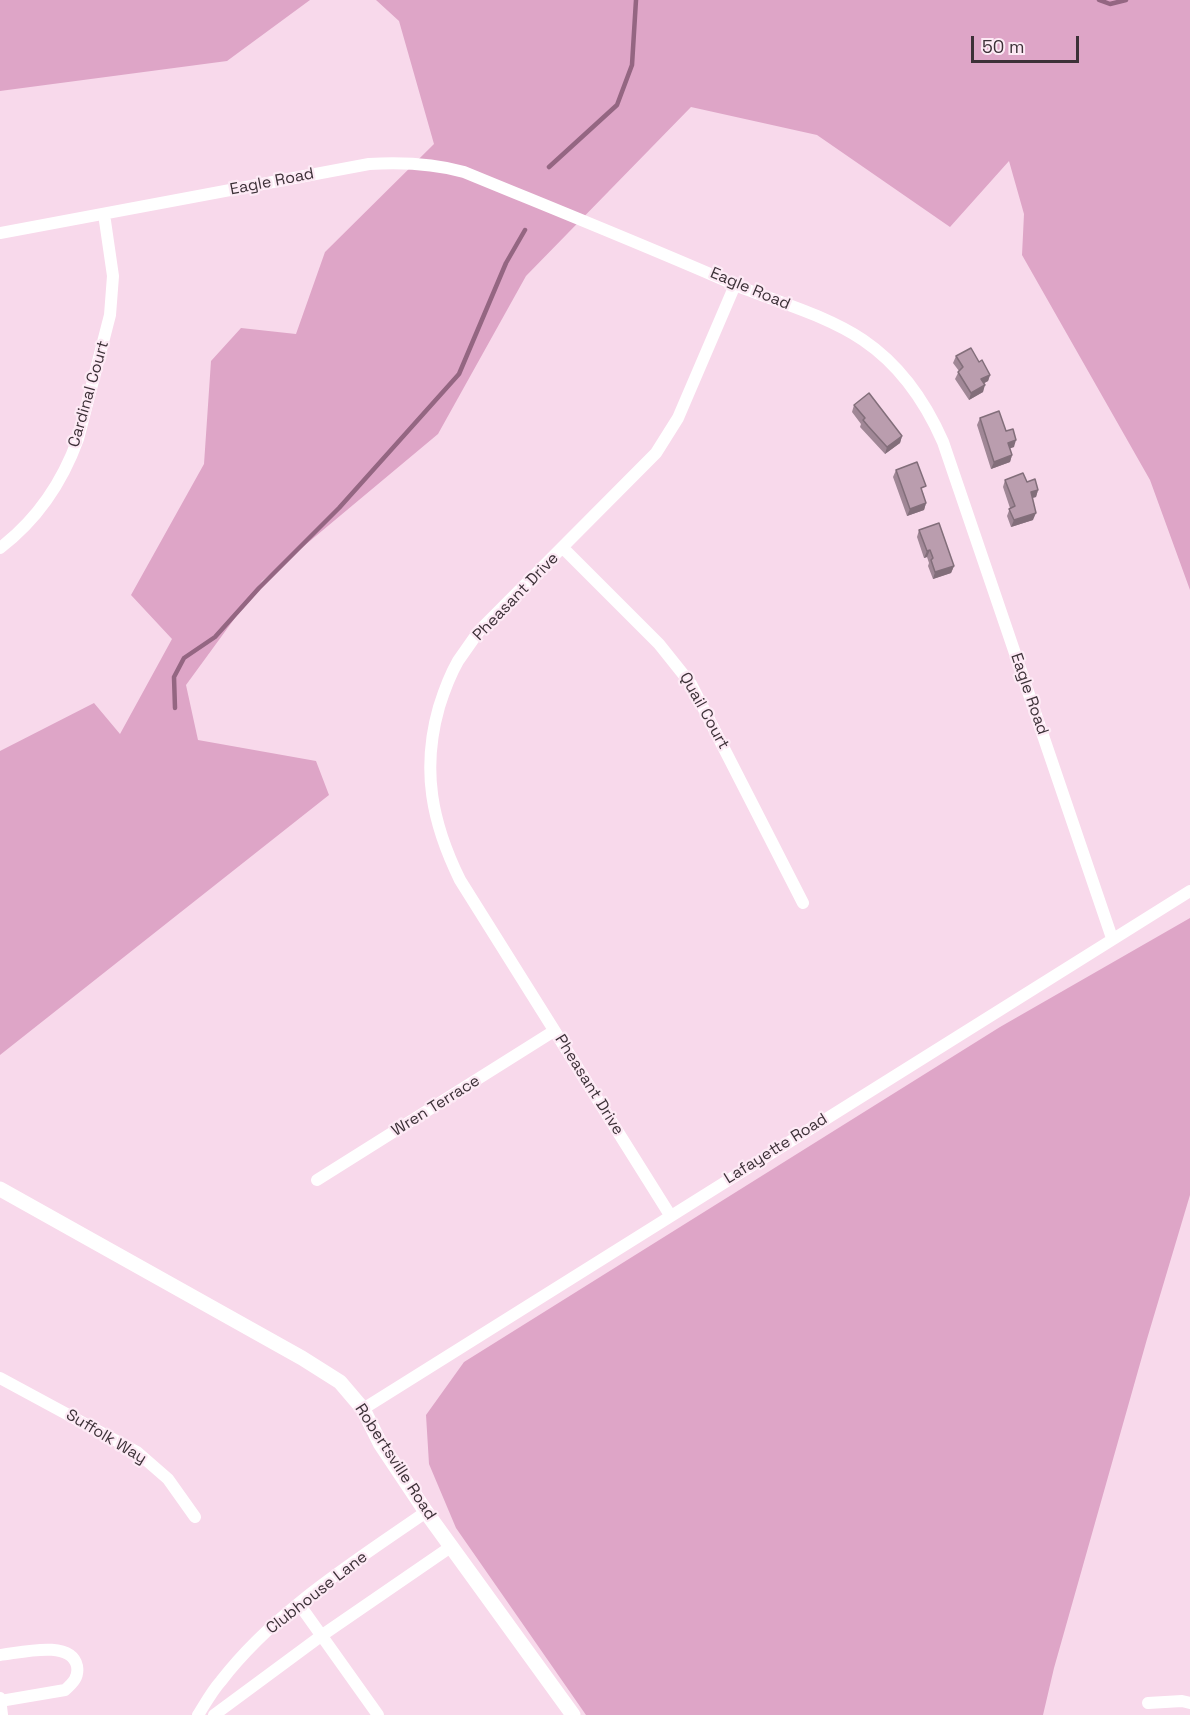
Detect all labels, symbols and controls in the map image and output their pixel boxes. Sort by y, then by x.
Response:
scale bar [974,24,1082,62]
text: 50 m [982,35,1024,58]
street label: Eagle Road [228,164,316,200]
street label: Eagle Road [707,264,793,314]
street label: Cardinal Court [65,339,113,449]
street label: Pheasant Drive [469,549,563,645]
street label: Eagle Road [1006,651,1052,737]
street label: Quail Court [675,669,733,753]
street label: Pheasant Drive [550,1031,628,1139]
street label: Wren Terrace [388,1071,484,1141]
street label: Lafayette Road [721,1110,831,1188]
street label: Robertsville Road [350,1400,440,1524]
street label: Suffolk Way [62,1405,150,1469]
street label: Clubhouse Lane [263,1548,371,1638]

